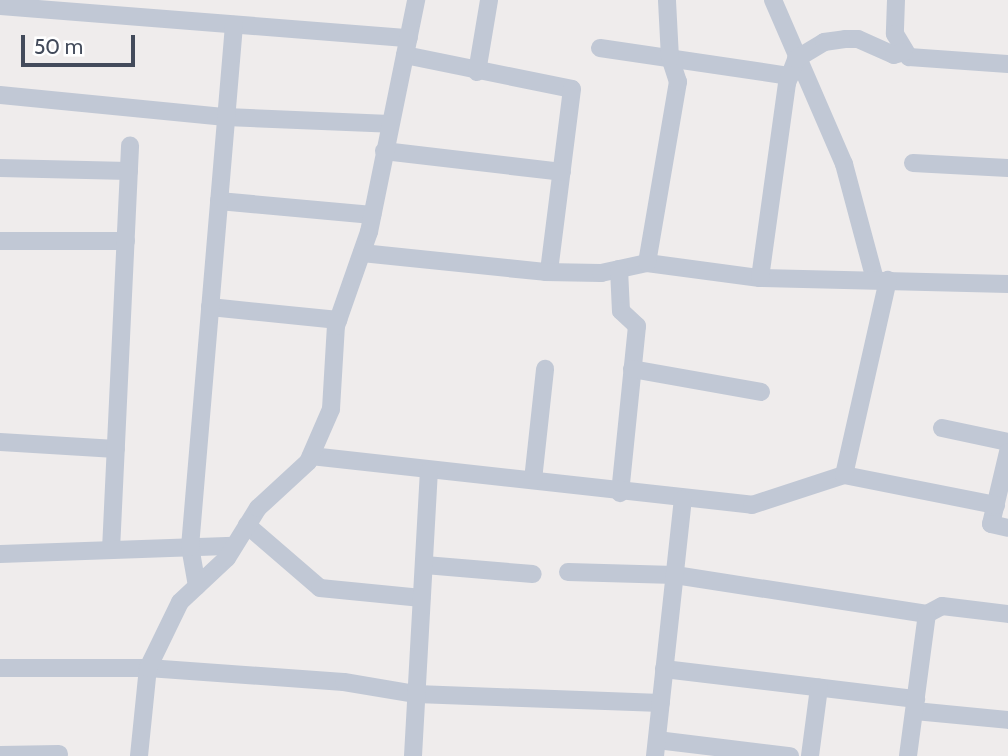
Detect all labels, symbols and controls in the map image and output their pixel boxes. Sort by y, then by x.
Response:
scale bar [24,21,138,65]
text: 50 m [34,34,83,59]

